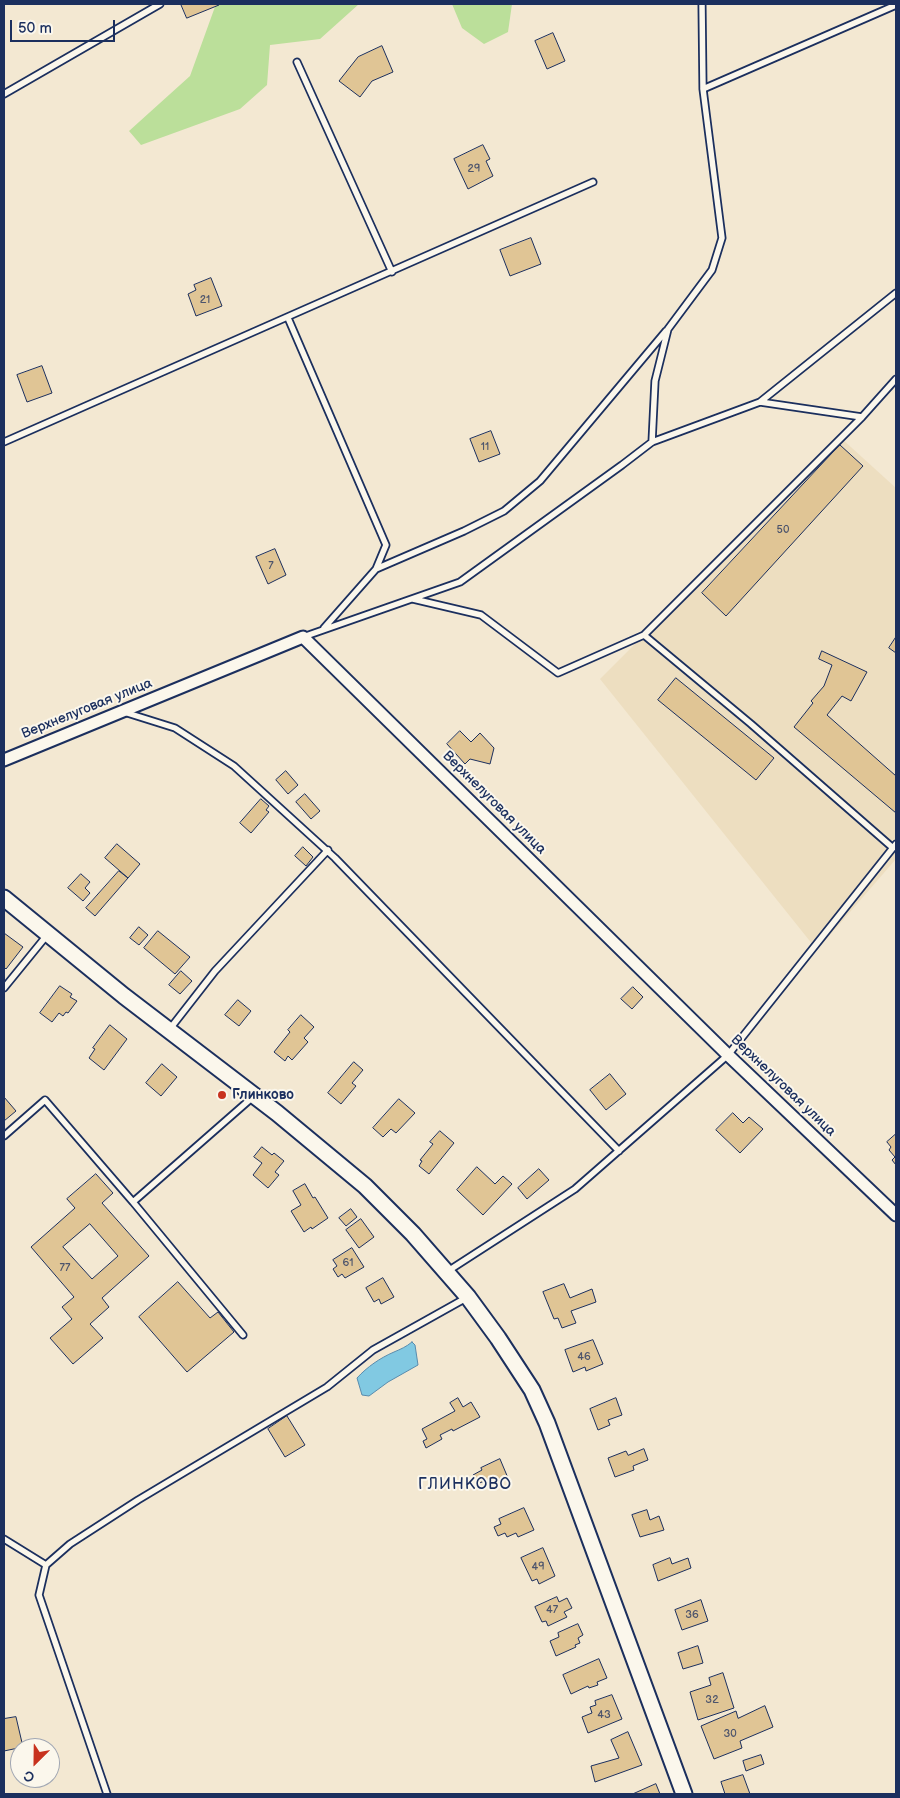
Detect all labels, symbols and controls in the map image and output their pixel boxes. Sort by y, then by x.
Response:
scale bar [12,10,118,42]
text: 50 m [18,19,52,38]
house number: 29 [468,162,480,176]
house number: 21 [200,293,210,307]
house number: 11 [481,440,489,454]
house number: 50 [777,523,789,537]
house number: 7 [268,559,274,573]
street label: Верхнелуговая улица [19,675,155,743]
street label: Верхнелуговая улица [439,748,549,858]
street label: Верхнелуговая улица [727,1032,839,1140]
place label: Глинково [232,1087,294,1103]
marker: Глинково [216,1089,228,1101]
house number: 61 [343,1256,353,1270]
house number: 77 [60,1261,70,1275]
house number: 46 [577,1350,591,1364]
district label: ГЛИНКОВО [417,1475,513,1495]
house number: 49 [531,1560,545,1574]
house number: 47 [546,1603,558,1617]
house number: 36 [685,1608,699,1622]
house number: 32 [705,1693,719,1707]
house number: 43 [597,1708,611,1722]
house number: 30 [723,1727,737,1741]
north arrow [10,1738,60,1788]
text: С [22,1767,37,1786]

